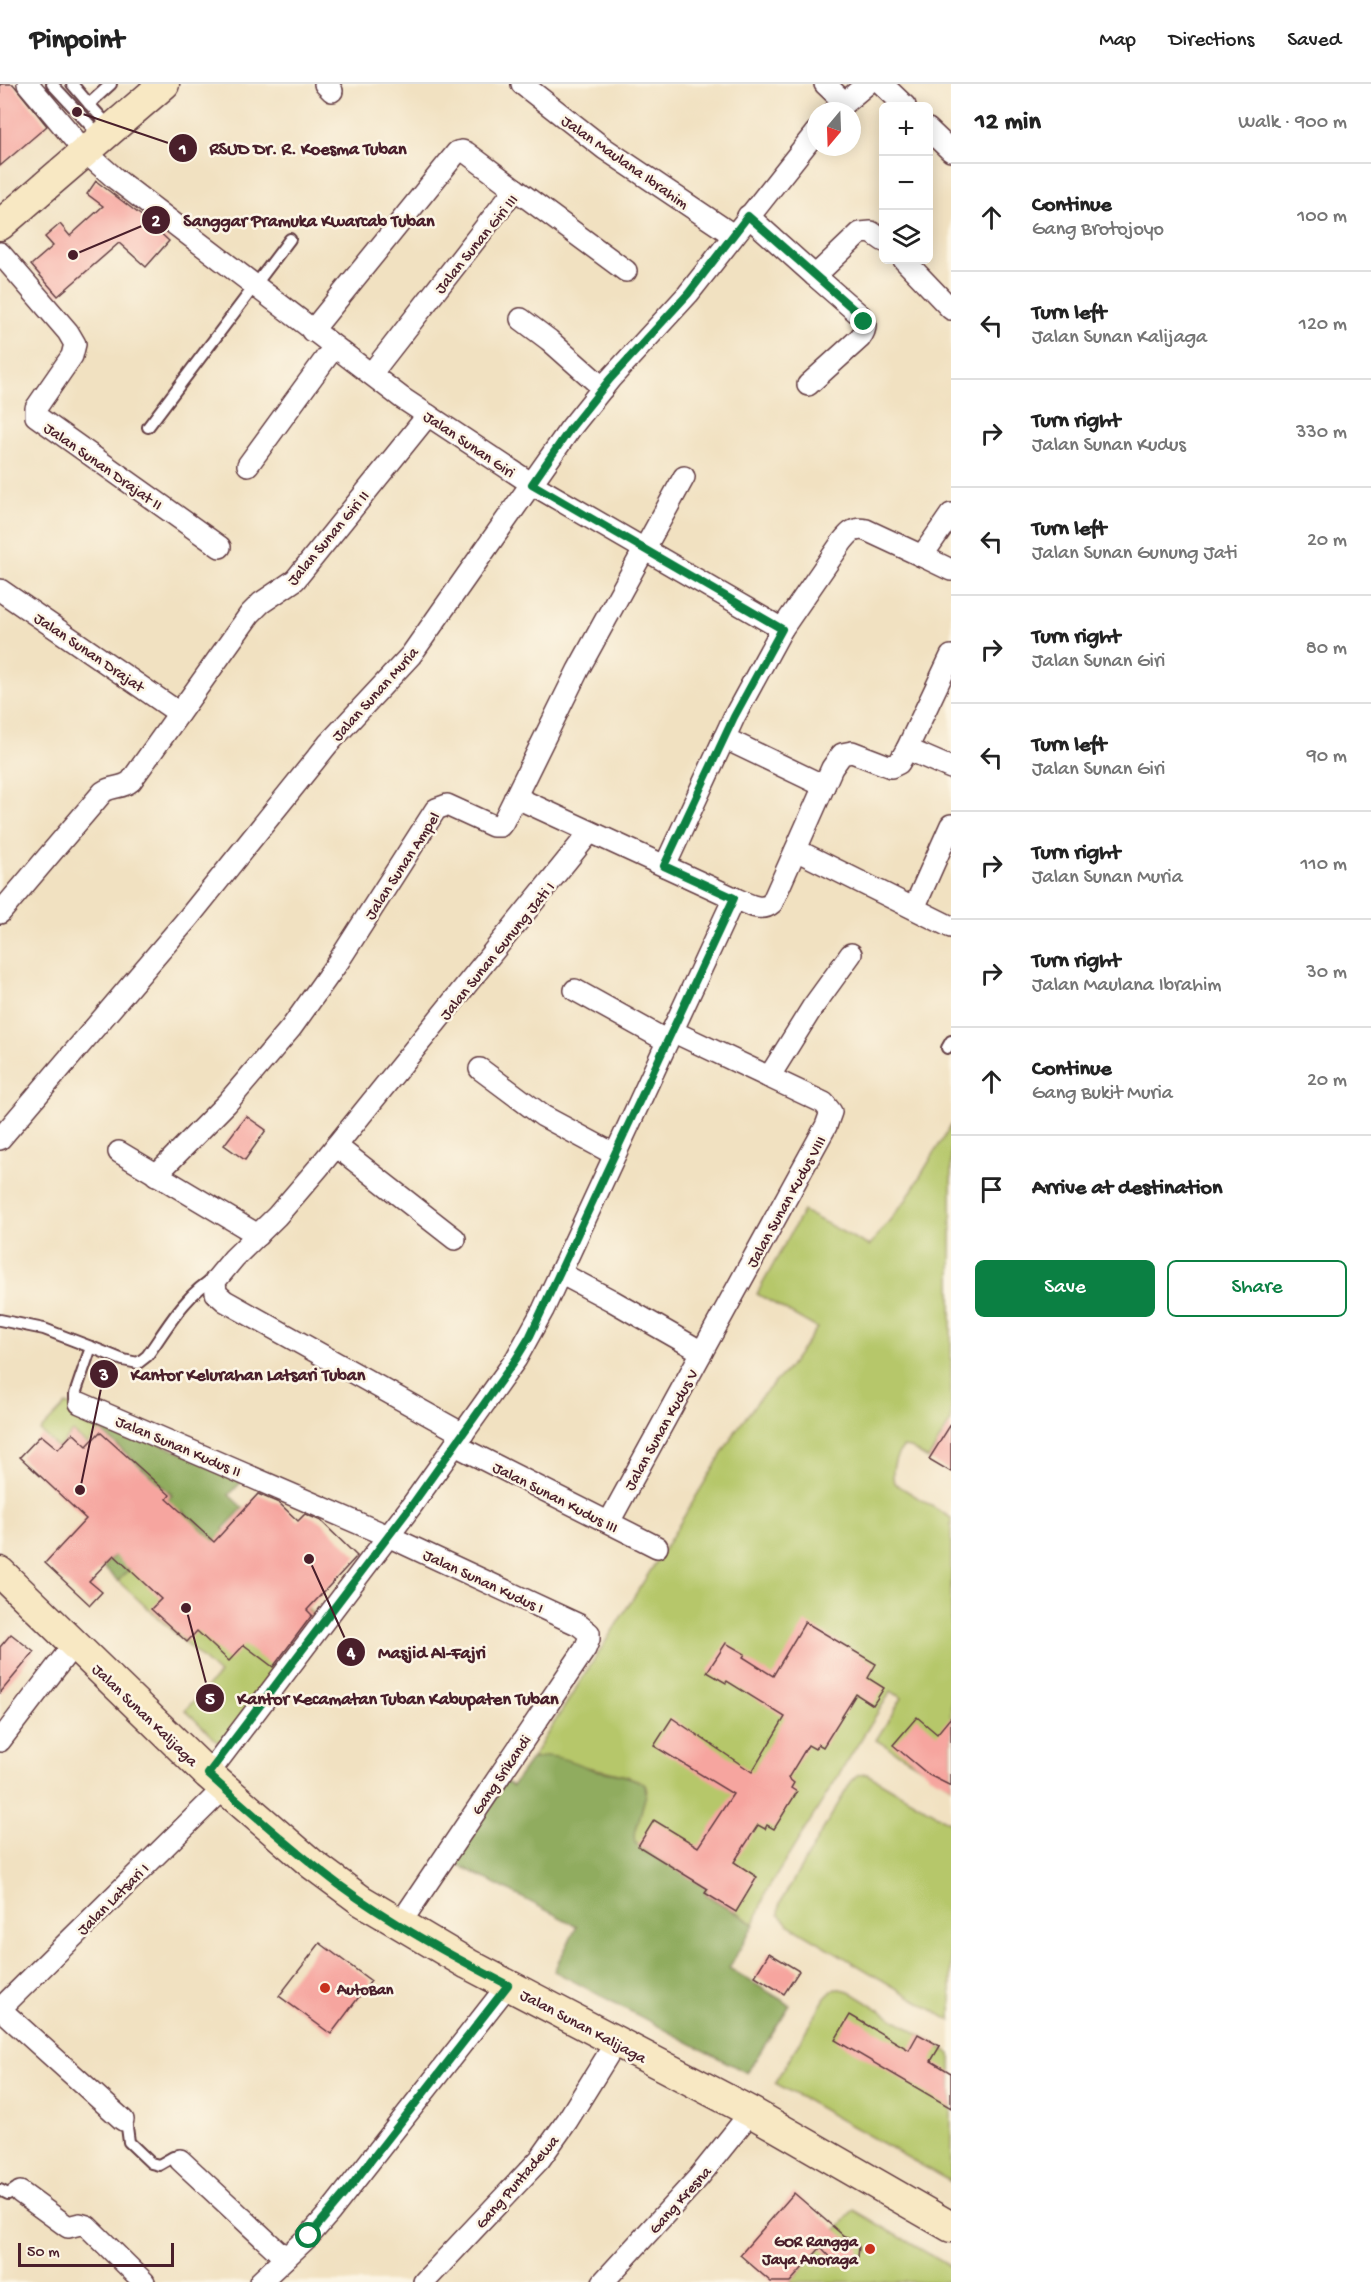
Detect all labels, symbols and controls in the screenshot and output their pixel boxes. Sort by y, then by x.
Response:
text: Pinpoint [30,25,124,58]
text: Map [1099,29,1136,54]
text: Directions [1169,29,1254,54]
text: Saved [1287,29,1341,54]
north arrow [807,102,861,156]
map controls [879,102,933,264]
button: + [879,102,933,156]
text: 12 min [975,108,1041,139]
text: Walk · 900 m [1238,112,1347,135]
street label: Jalan Maulana Ibrahim [556,113,692,215]
callout: RSUD Dr. R. Koesma Tuban [168,130,419,166]
text: 1 [178,140,187,161]
text: RSUD Dr. R. Koesma Tuban [208,140,407,161]
button: − [879,156,933,210]
street label: Jalan Sunan Giri III [432,192,523,299]
text: Continue [1032,193,1112,219]
icon: ahead [975,201,1008,234]
callout: Sanggar Pramuka Kwarcab Tuban [141,202,447,238]
text: 100 m [1297,206,1347,229]
button: layers [879,210,933,264]
text: 2 [152,212,161,233]
text: Sanggar Pramuka Kwarcab Tuban [183,212,435,233]
text: Gang Brotojoyo [1032,219,1164,242]
text: Turn left [1032,301,1106,327]
route end [850,308,876,334]
icon: left [975,309,1008,342]
text: 120 m [1299,314,1347,337]
text: Jalan Sunan Kalijaga [1032,327,1207,350]
street label: Jalan Sunan Giri [419,408,518,484]
text: Turn right [1032,409,1120,435]
icon: right [975,417,1008,450]
street label: Jalan Sunan Drajat II [39,420,165,516]
text: 330 m [1296,422,1347,445]
text: Jalan Sunan Kudus [1032,435,1186,458]
street label: Jalan Sunan Giri II [284,488,375,591]
text: Turn left [1032,517,1106,543]
icon: left [975,525,1008,558]
text: 20 m [1307,530,1347,553]
text: Jalan Sunan Gunung Jati [1032,543,1238,566]
street label: Jalan Sunan Drajat [29,610,148,699]
text: Turn right [1032,625,1120,651]
icon: right [975,633,1008,666]
text: 80 m [1306,638,1347,661]
street label: Jalan Sunan Muria [329,643,425,747]
text: Jalan Sunan Giri [1032,651,1165,674]
text: Turn left [1032,733,1106,759]
icon: left [975,741,1008,774]
text: 90 m [1307,746,1347,769]
text: Jalan Sunan Giri [1032,759,1165,782]
street label: Jalan Sunan Ampel [362,810,446,924]
text: Turn right [1032,841,1120,867]
icon: right [975,849,1008,882]
text: 110 m [1301,854,1347,877]
text: Jalan Sunan Muria [1032,867,1183,890]
street label: Jalan Sunan Gunung Jati I [437,879,560,1025]
text: Turn right [1032,949,1120,975]
icon: right [975,957,1008,990]
text: 30 m [1306,962,1347,985]
text: Jalan Maulana Ibrahim [1032,975,1221,998]
text: Continue [1032,1057,1112,1083]
icon: ahead [975,1065,1008,1098]
text: 20 m [1307,1070,1347,1093]
text: Gang Bukit Muria [1032,1083,1173,1106]
street label: Jalan Sunan Kudus VIII [744,1134,832,1272]
icon: arrive [975,1173,1008,1206]
text: Arrive at destination [1032,1176,1222,1202]
button: Save [975,1260,1155,1317]
button: Share [1167,1260,1347,1317]
callout: Kantor Kelurahan Latsari Tuban [89,1356,377,1392]
text: 3 [98,1366,109,1387]
text: Kantor Kelurahan Latsari Tuban [130,1366,366,1387]
street label: Jalan Sunan Kudus V [622,1367,704,1495]
street label: Jalan Sunan Kudus II [112,1413,243,1483]
street label: Jalan Sunan Kudus III [488,1459,620,1539]
street label: Jalan Sunan Kudus I [419,1547,546,1619]
callout: Masjid Al-Fajri [336,1634,498,1670]
text: 4 [346,1644,356,1665]
text: Masjid Al-Fajri [378,1644,486,1665]
street label: Jalan Sunan Kalijaga [87,1661,201,1773]
callout: Kantor Kecamatan Tuban Kabupaten Tuban [195,1680,570,1716]
text: 5 [205,1690,215,1711]
text: Kantor Kecamatan Tuban Kabupaten Tuban [236,1690,559,1711]
street label: Gang Srikandi [469,1732,537,1820]
street label: Jalan Latsari I [75,1861,154,1940]
marker: AutoBan [318,1981,332,1995]
place label: AutoBan [336,1982,394,2001]
street label: Jalan Sunan Kalijaga [516,1987,650,2070]
street label: Gang Puntadewa [473,2132,565,2234]
street label: Gang Kresna [646,2163,718,2239]
route start [295,2222,321,2248]
place label: GOR Rangga Jaya Anoraga [761,2234,859,2271]
scale bar [18,2240,174,2268]
marker: GOR Rangga Jaya Anoraga [863,2242,877,2256]
text: 50 m [27,2244,60,2263]

